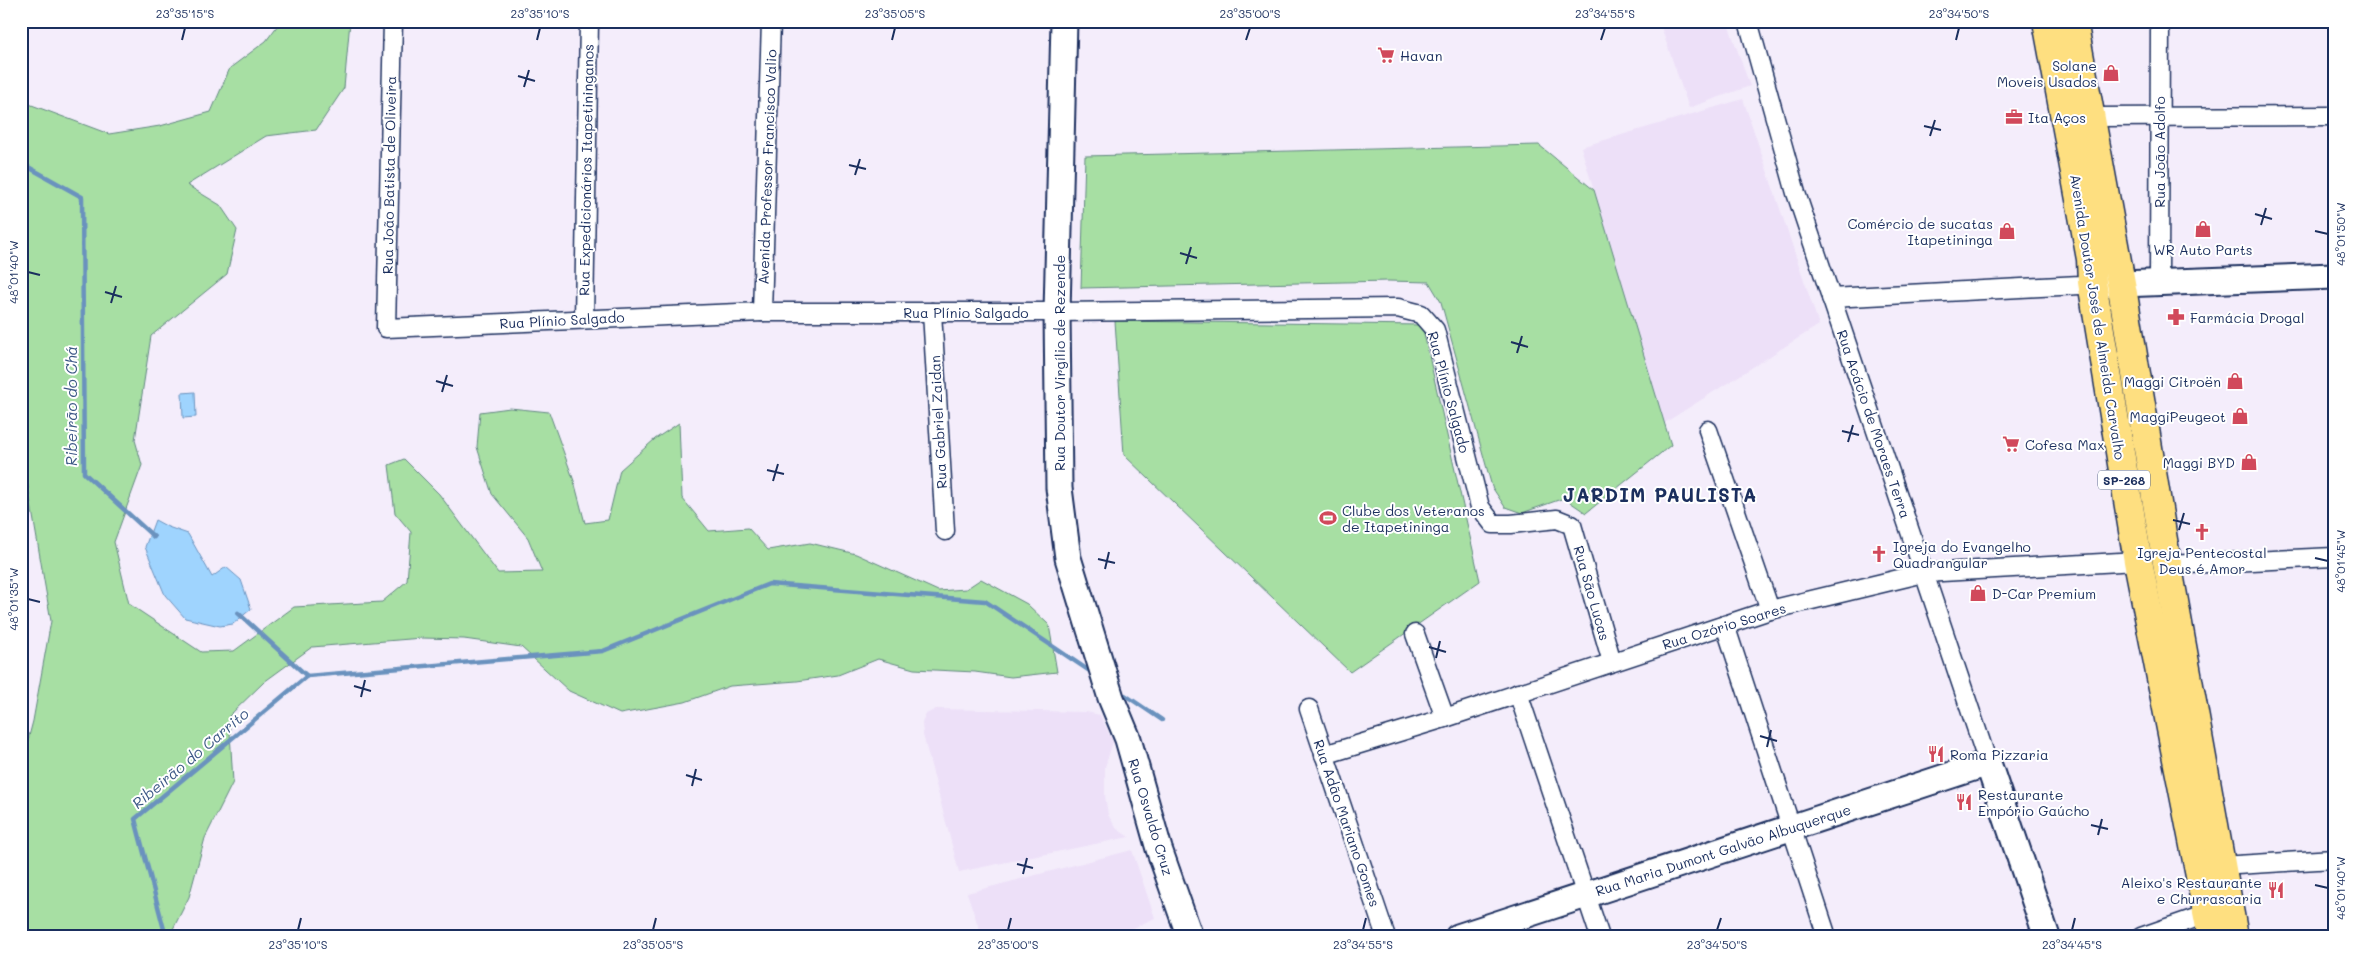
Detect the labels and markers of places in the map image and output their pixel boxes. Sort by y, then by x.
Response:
supermarket icon: Havan [1376,45,1396,65]
place label: Havan [1400,46,1443,65]
place label: Solane Moveis Usados [1997,56,2097,91]
shop icon: Solane Moveis Usados [2101,63,2121,83]
office icon: Ita Aços [2004,107,2024,127]
place label: Ita Aços [2028,108,2086,127]
place label: Comércio de sucatas Itapetininga [1847,214,1993,249]
shop icon: WR Auto Parts [2193,219,2213,239]
shop icon: Comércio de sucatas Itapetininga [1997,221,2017,241]
place label: WR Auto Parts [2153,240,2253,259]
pharmacy icon: Farmácia Drogal [2166,307,2186,327]
place label: Farmácia Drogal [2190,308,2304,327]
shop icon: Maggi Citroën [2225,371,2245,391]
place label: Maggi Citroën [2124,372,2221,391]
shop icon: MaggiPeugeot [2230,406,2250,426]
place label: MaggiPeugeot [2129,407,2226,426]
supermarket icon: Cofesa Max [2001,434,2021,454]
place label: Cofesa Max [2025,435,2104,454]
shop icon: Maggi BYD [2239,452,2259,472]
place label: Maggi BYD [2163,453,2235,472]
place label: Clube dos Veteranos de Itapetininga [1342,501,1485,536]
sports icon: Clube dos Veteranos de Itapetininga [1318,508,1338,528]
church icon: Igreja Pentecostal Deus é Amor [2192,522,2212,542]
place label: Igreja do Evangelho Quadrangular [1893,537,2031,572]
place label: Igreja Pentecostal Deus é Amor [2137,543,2267,578]
church icon: Igreja do Evangelho Quadrangular [1869,544,1889,564]
shop icon: D-Car Premium [1968,583,1988,603]
place label: D-Car Premium [1992,584,2096,603]
restaurant icon: Roma Pizzaria [1926,744,1946,764]
place label: Roma Pizzaria [1950,745,2049,764]
place label: Restaurante Empório Gaúcho [1978,785,2089,820]
restaurant icon: Restaurante Empório Gaúcho [1954,792,1974,812]
place label: Aleixo's Restaurante e Churrascaria [2121,873,2262,908]
restaurant icon: Aleixo's Restaurante e Churrascaria [2266,880,2286,900]

